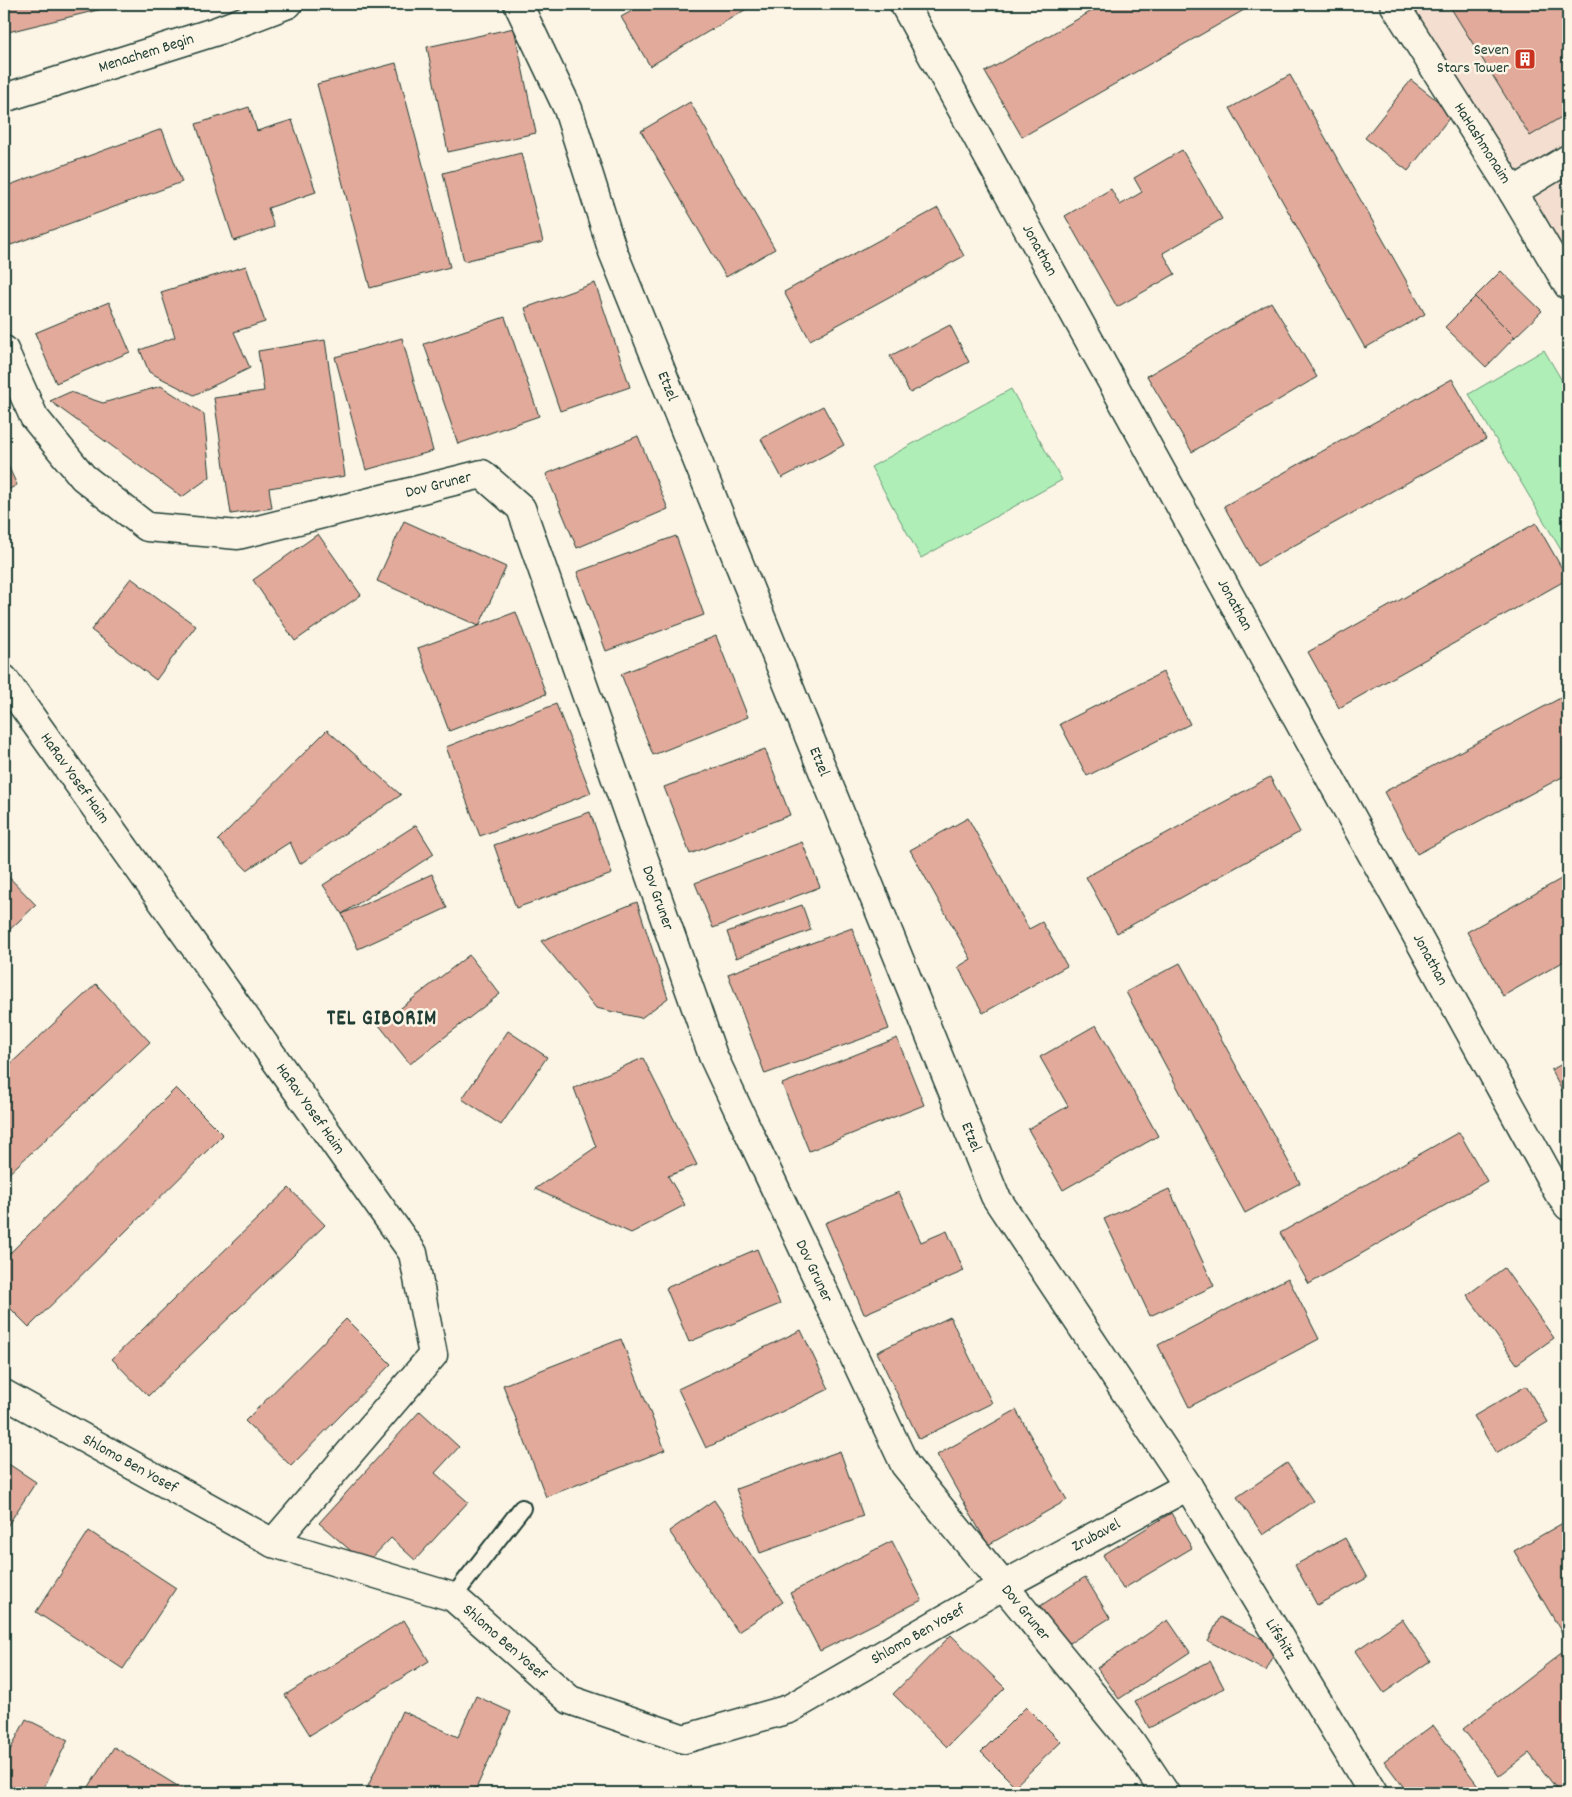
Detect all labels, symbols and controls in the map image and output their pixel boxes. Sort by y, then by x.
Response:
street label: Menachem Begin [96,27,197,79]
place label: Seven Stars Tower [1437,39,1509,80]
building icon: Seven Stars Tower [1513,47,1537,71]
street label: HaHashmonaim [1448,98,1517,189]
street label: Jonathan [1016,220,1063,280]
street label: Etzel [651,368,684,405]
street label: Dov Gruner [403,466,474,504]
street label: Jonathan [1211,575,1258,635]
street label: HaRav Yosef Haim [34,728,115,829]
street label: Etzel [803,743,836,780]
street label: Dov Gruner [636,863,680,934]
street label: Jonathan [1407,930,1454,990]
district label: TEL GIBORIM [327,1005,437,1035]
street label: HaRav Yosef Haim [270,1059,351,1159]
street label: Etzel [955,1119,988,1156]
street label: Dov Gruner [789,1236,839,1306]
street label: Shlomo Ben Yosef [78,1428,182,1500]
street label: Zrubavel [1068,1513,1125,1558]
street label: Dov Gruner [996,1580,1056,1646]
street label: Shlomo Ben Yosef [867,1598,970,1671]
street label: Shlomo Ben Yosef [457,1599,552,1686]
street label: Lifshitz [1259,1615,1302,1664]

